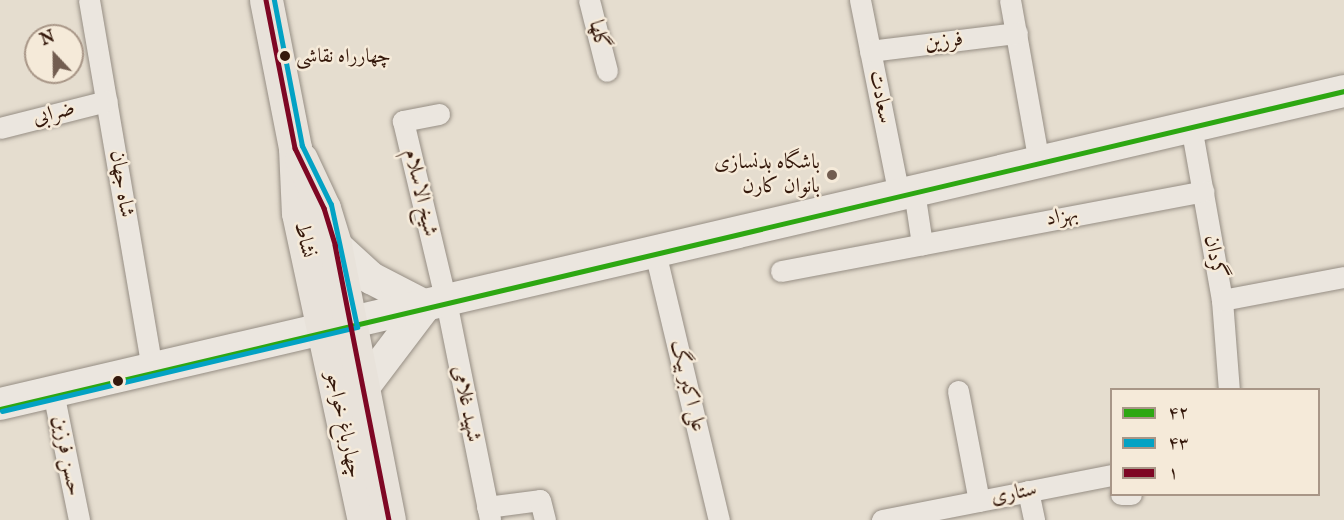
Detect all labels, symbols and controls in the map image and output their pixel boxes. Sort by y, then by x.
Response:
street label: گلها [582,18,614,52]
north arrow [24,24,84,84]
text: N [38,27,58,51]
street label: فرزین [923,27,965,57]
place label: چهارراه نقاشی [296,44,391,68]
marker: چهارراه نقاشی [279,50,291,62]
street label: سعادت [863,68,897,126]
street label: ضرابی [30,97,78,131]
street label: شیخ الاسلام [398,147,442,239]
street label: شاه جهان [103,149,139,219]
place label: باشگاه بدنسازی بانوان کارن [714,150,820,200]
marker: باشگاه بدنسازی بانوان کارن [825,168,839,182]
street label: بهزاد [1044,202,1080,232]
street label: نشاط [288,220,320,260]
street label: گردان [1198,233,1230,281]
street label: علی اکبر بیگ [663,337,711,435]
street label: شهید غلامی [446,364,486,444]
street label: چهارباغ خواجو [319,369,367,481]
unlabelled marker [112,375,124,387]
legend [1110,388,1320,496]
text: ۴۲ [1168,402,1189,425]
street label: حسن فرزین [46,414,86,498]
text: ۴۳ [1168,432,1189,455]
text: ۱ [1168,462,1179,485]
street label: ستاری [989,477,1039,511]

